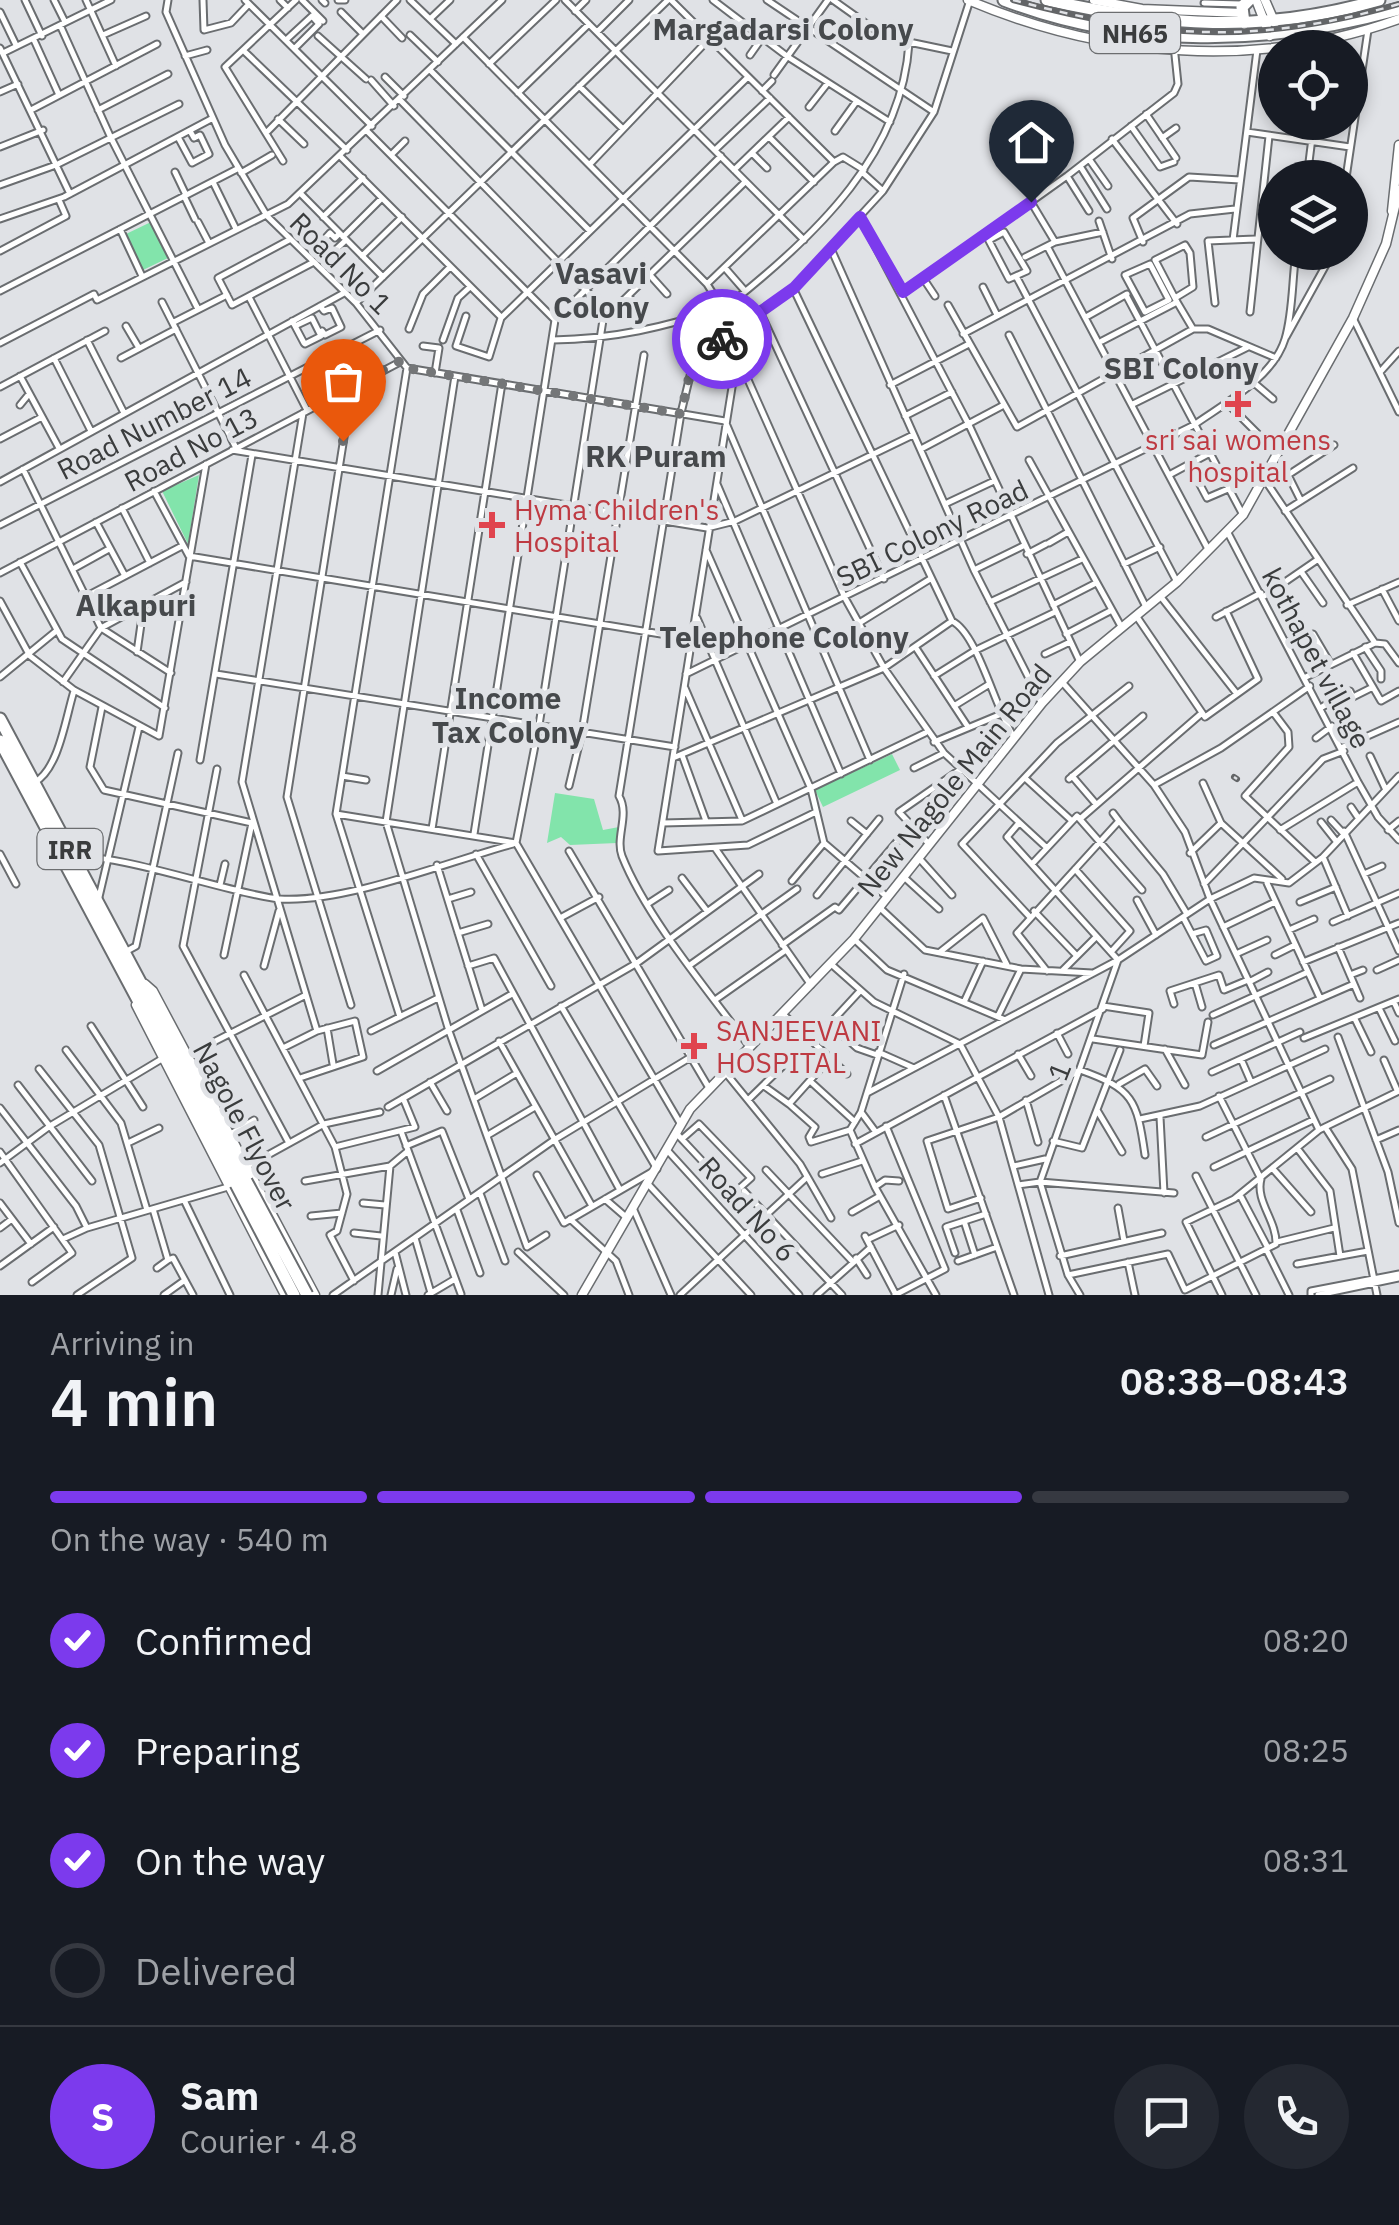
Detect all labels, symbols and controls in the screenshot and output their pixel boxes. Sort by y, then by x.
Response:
district label: Margadarsi Colony [652,9,914,48]
road number: NH65 [1090,13,1180,53]
map controls [1258,30,1368,270]
button: locate [1258,30,1368,140]
pin [989,100,1074,203]
icon: home [1004,115,1059,170]
button: layers [1258,160,1368,270]
street label: Road No 1 [282,204,400,322]
district label: Vasavi Colony [553,253,649,326]
courier [672,289,772,389]
icon: bike [695,312,750,367]
pin [301,339,386,442]
district label: SBI Colony [1104,348,1258,387]
icon: bag [316,354,371,409]
street label: Road Number 14 [51,358,257,488]
marker: sri sai womens hospital [1225,391,1251,417]
street label: Road No 13 [118,398,264,500]
place label: sri sai womens hospital [1145,421,1331,490]
district label: RK Puram [585,436,727,475]
street label: SBI Colony Road [830,470,1034,596]
place label: Hyma Children's Hospital [514,491,719,560]
marker: Hyma Children's Hospital [479,512,505,538]
street label: kothapet village [1254,561,1380,755]
district label: Alkapuri [76,585,196,624]
district label: Telephone Colony [659,617,909,656]
street label: New Nagole Main Road [849,656,1059,904]
district label: Income Tax Colony [432,678,584,751]
road number: IRR [38,829,102,869]
place label: SANJEEVANI HOSPITAL [716,1012,882,1081]
marker: SANJEEVANI HOSPITAL [681,1033,707,1059]
street label: Nagole Flyover [185,1035,305,1217]
street label: 1 [1039,1056,1079,1086]
street label: Road No 6 [691,1148,805,1270]
text: Arriving in [50,1322,195,1364]
text: 08:38–08:43 [1120,1356,1349,1405]
text: 4 min [50,1359,218,1444]
text: On the way · 540 m [50,1518,329,1560]
icon: check [50,1613,105,1668]
text: Confirmed [135,1616,313,1665]
text: 08:20 [1263,1619,1349,1661]
icon: check [50,1723,105,1778]
text: Preparing [135,1726,300,1775]
text: 08:25 [1263,1729,1349,1771]
icon: check [50,1833,105,1888]
text: On the way [135,1836,325,1885]
text: 08:31 [1263,1839,1349,1881]
text: Delivered [135,1946,297,1995]
button: chat [1114,2064,1219,2169]
button: phone [1244,2064,1349,2169]
text: Sam [180,2071,259,2120]
text: S [91,2092,114,2141]
text: Courier · 4.8 [180,2120,358,2162]

